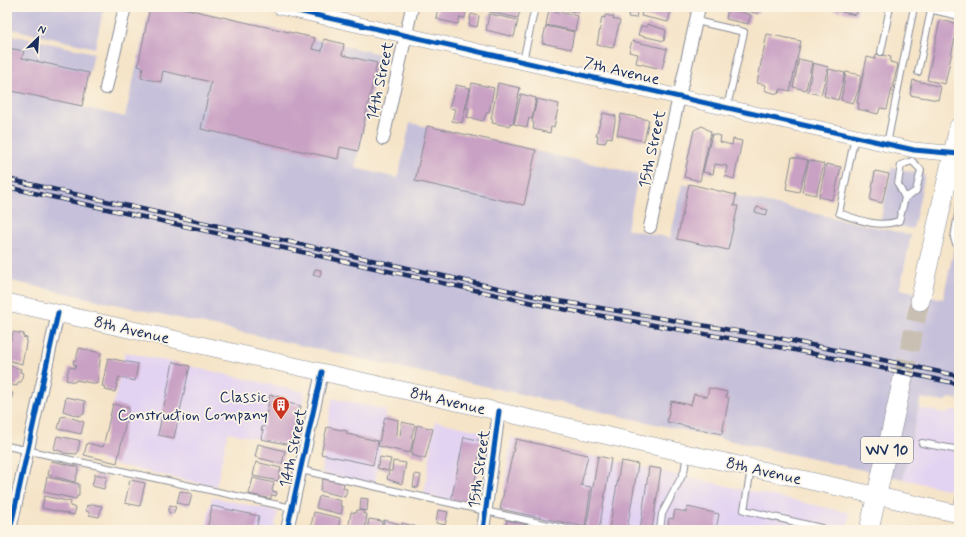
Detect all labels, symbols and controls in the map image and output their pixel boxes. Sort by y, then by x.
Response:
north arrow [18,18,58,58]
text: N [36,22,48,38]
street label: 14th Street [362,39,399,123]
street label: 7th Avenue [581,52,662,90]
street label: 15th Street [634,108,671,190]
street label: 8th Avenue [92,312,172,349]
street label: 8th Avenue [408,383,488,420]
place label: Classic Construction Company [117,387,268,426]
building icon: Classic Construction Company [271,395,291,420]
street label: 14th Street [275,406,312,490]
street label: 15th Street [464,428,495,510]
road number: WV 10 [861,437,913,463]
street label: 8th Avenue [724,453,804,490]

